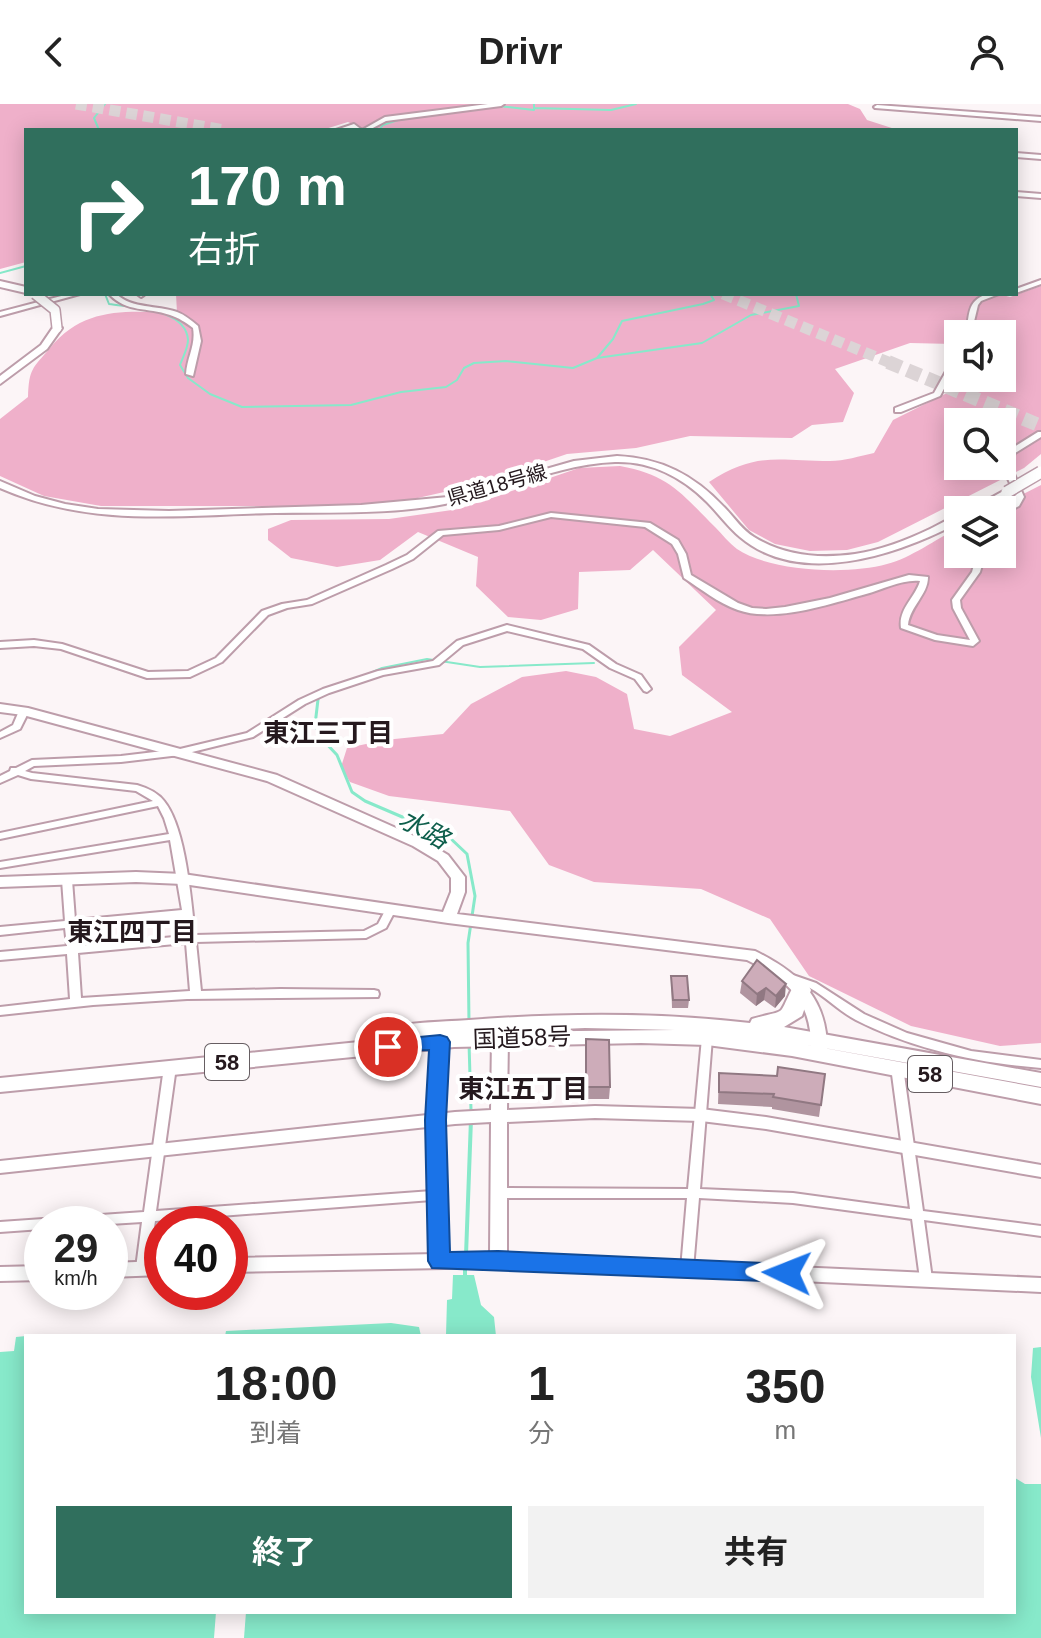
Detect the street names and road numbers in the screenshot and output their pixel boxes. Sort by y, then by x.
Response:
street label: 県道18号線 [445,460,549,510]
street label: 国道58号 [472,1022,572,1053]
road number: 58 [205,1044,249,1080]
road number: 58 [908,1056,952,1092]

